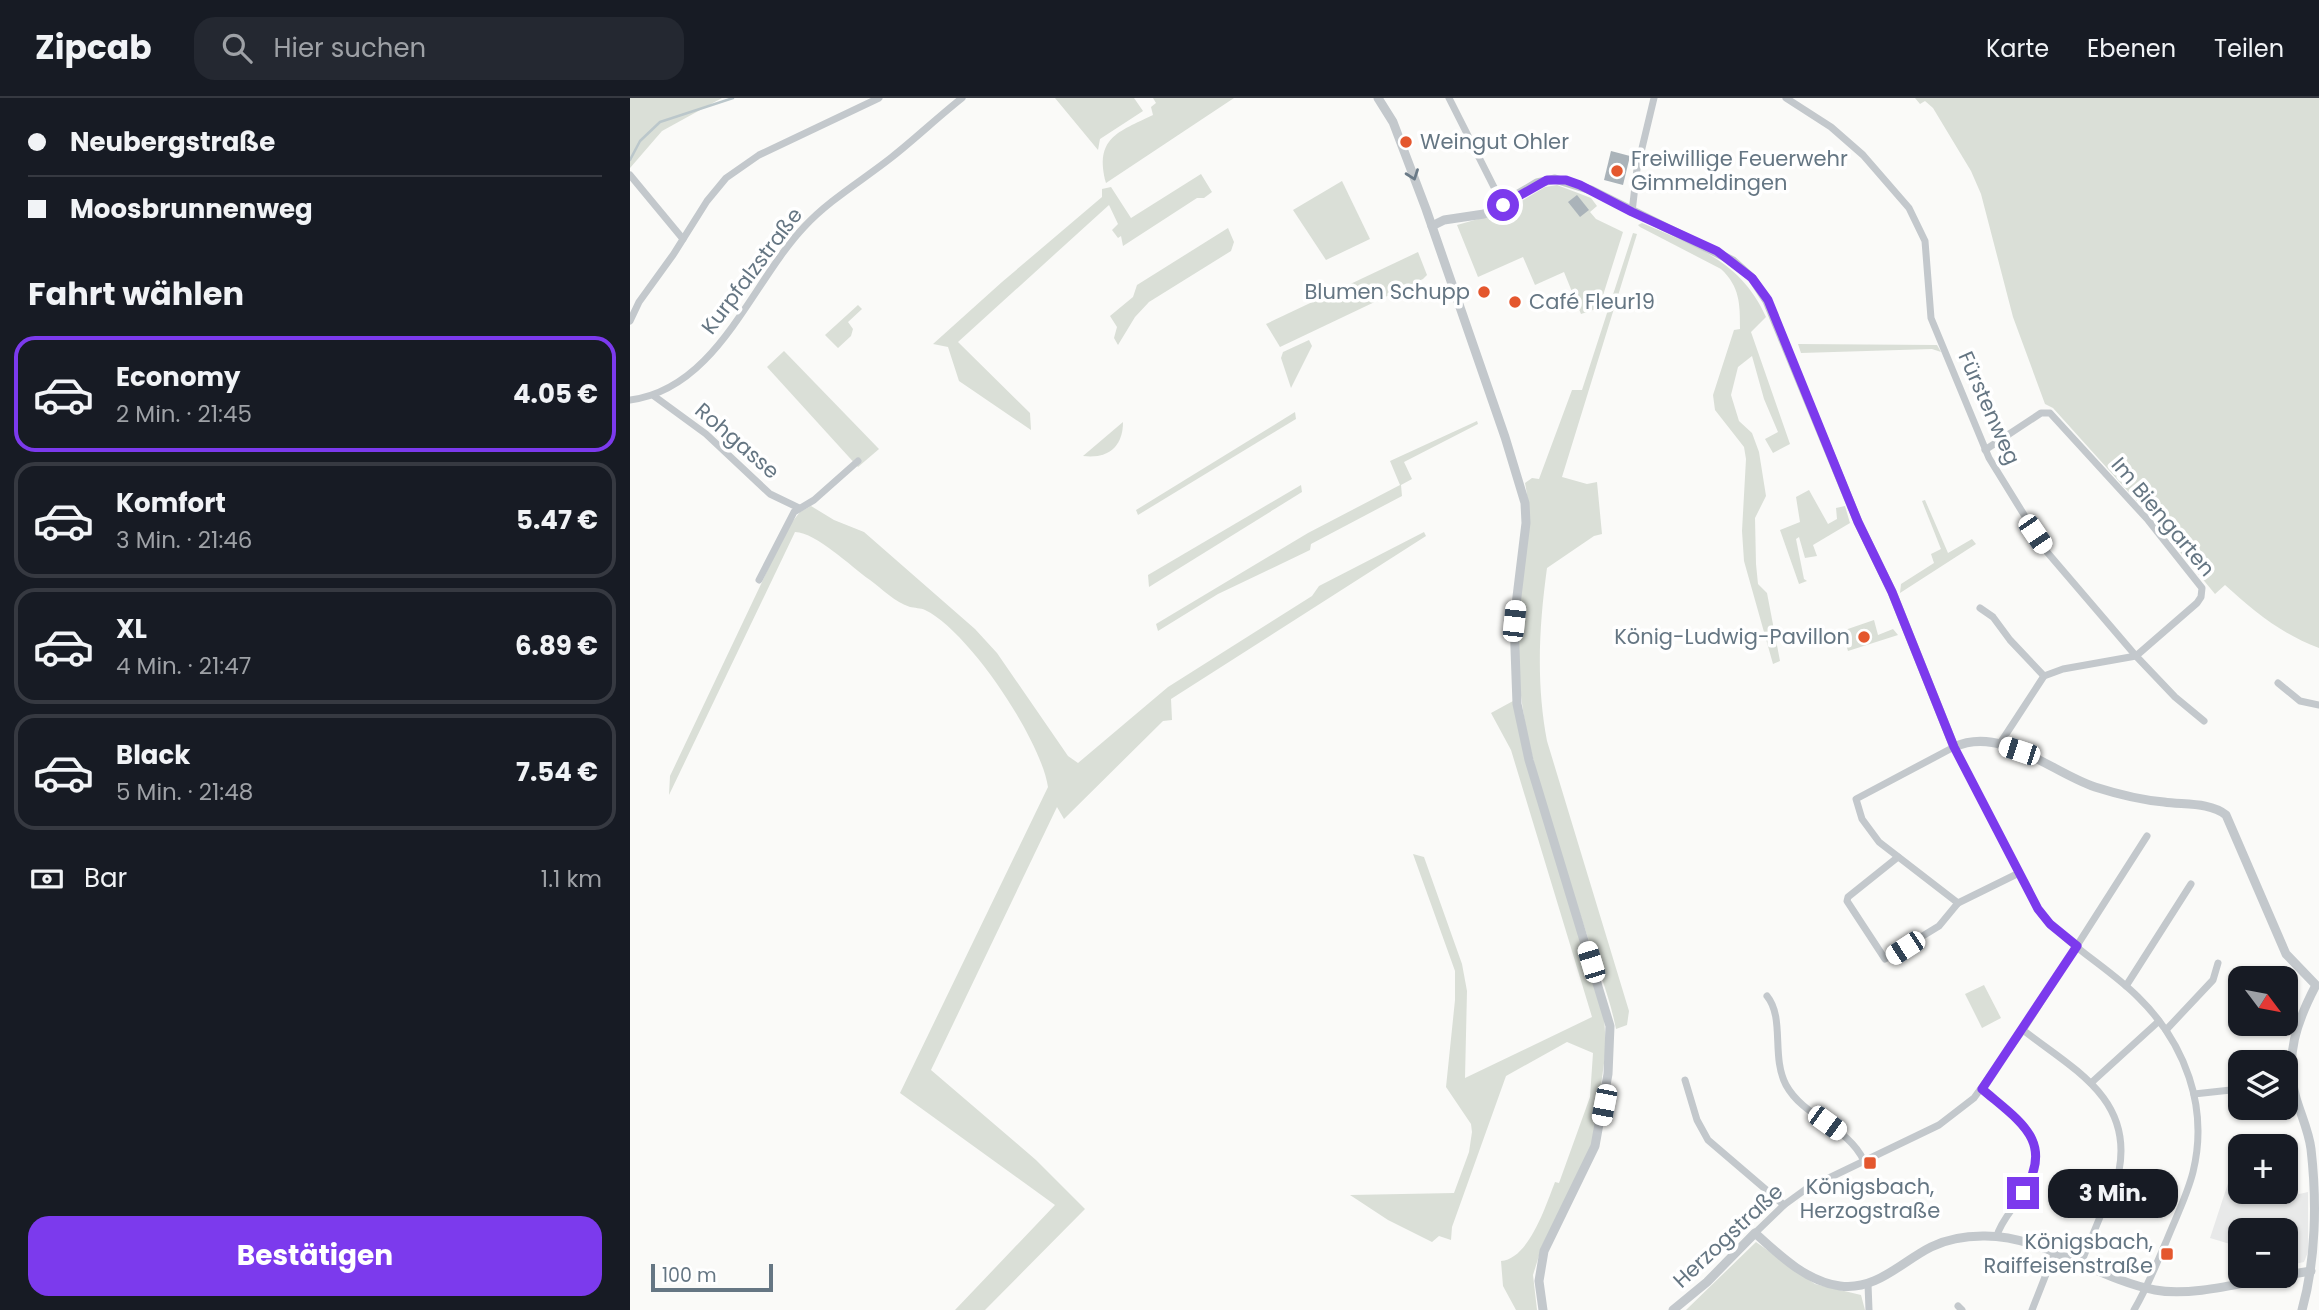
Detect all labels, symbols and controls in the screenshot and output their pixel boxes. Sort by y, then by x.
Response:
search box [194,17,684,80]
text: Zipcab [35,24,152,71]
icon: search [218,29,256,67]
text: Hier suchen [274,30,426,66]
text: Karte [1986,32,2049,65]
text: Ebenen [2087,32,2176,65]
text: Teilen [2214,32,2284,65]
text: Neubergstraße [70,124,275,160]
place label: Weingut Ohler [1420,127,1569,156]
marker: Weingut Ohler [1398,134,1414,150]
place label: Freiwillige Feuerwehr Gimmeldingen [1631,144,1848,197]
marker: Freiwillige Feuerwehr Gimmeldingen [1609,163,1625,179]
one-way arrow [1405,169,1419,181]
route start [1487,189,1519,221]
text: Moosbrunnenweg [70,191,313,227]
street label: Kurpfalzstraße [694,201,809,340]
text: Fahrt wählen [28,271,244,316]
place label: Blumen Schupp [1304,277,1470,306]
marker: Blumen Schupp [1476,284,1492,300]
place label: Café Fleur19 [1529,287,1655,316]
marker: Café Fleur19 [1507,294,1523,310]
street label: Fürstenweg [1952,346,2027,469]
text: Economy [116,359,240,395]
icon: car [32,363,95,426]
text: 4.05 € [513,376,598,412]
street label: Rohgasse [689,396,786,485]
text: 2 Min. · 21:45 [116,398,252,430]
street label: Im Biengarten [2105,451,2222,582]
text: Komfort [116,485,226,521]
icon: car [32,489,95,552]
text: 5.47 € [516,502,598,538]
car [2015,511,2056,557]
text: 3 Min. · 21:46 [116,524,252,556]
car [1502,599,1527,643]
text: XL [116,611,147,647]
icon: car [32,615,95,678]
place label: König-Ludwig-Pavillon [1614,622,1850,651]
text: 6.89 € [515,628,598,664]
marker: König-Ludwig-Pavillon [1856,629,1872,645]
text: 4 Min. · 21:47 [116,650,251,682]
car [1996,735,2043,767]
text: Black [116,737,190,773]
icon: car [32,741,95,804]
text: 7.54 € [516,754,598,790]
text: 5 Min. · 21:48 [116,776,253,808]
icon: cash [28,860,66,898]
text: Bar [84,860,127,896]
text: 1.1 km [541,863,602,895]
car [1882,928,1929,968]
car [1575,939,1608,985]
north arrow [2228,966,2298,1036]
map controls [2228,966,2298,1288]
button: layers [2228,1050,2298,1120]
car [1590,1082,1619,1128]
car [1804,1102,1851,1144]
button: + [2228,1134,2298,1204]
marker: Königsbach, Herzogstraße [1862,1155,1878,1171]
callout: 3 Min. [2048,1168,2177,1218]
place label: Königsbach, Herzogstraße [1800,1172,1940,1225]
street label: Herzogstraße [1666,1177,1789,1294]
route end [2007,1177,2039,1209]
text: 3 Min. [2079,1177,2147,1209]
button: Bestätigen [28,1216,602,1296]
button: − [2228,1218,2298,1288]
place label: Königsbach, Raiffeisenstraße [1983,1227,2153,1280]
marker: Königsbach, Raiffeisenstraße [2159,1246,2175,1262]
scale bar [651,1261,774,1293]
text: 100 m [662,1262,717,1289]

